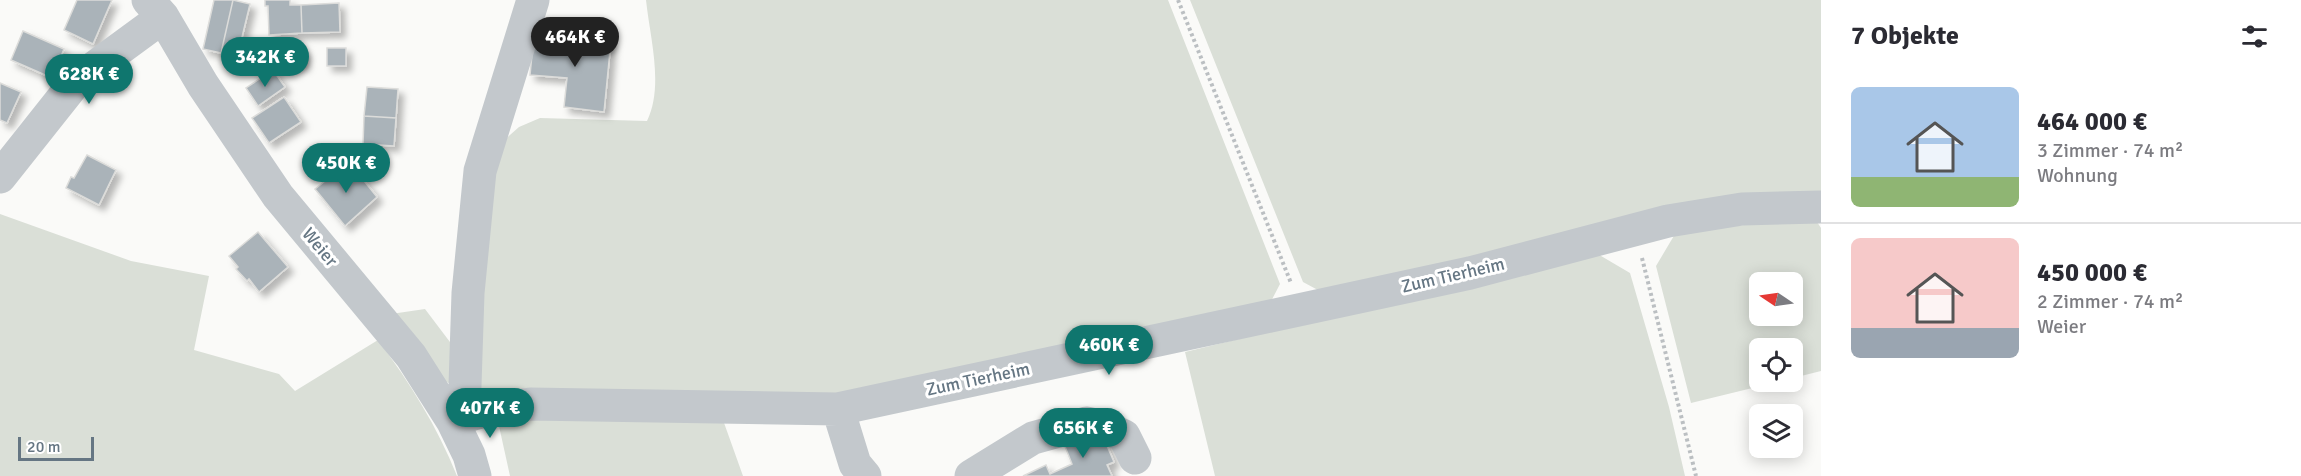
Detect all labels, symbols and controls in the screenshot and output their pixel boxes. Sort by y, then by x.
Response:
pin: 464K € [526,17,624,68]
text: 7 Objekte [1851,20,1959,52]
icon: filters [2238,20,2271,53]
text: 464K € [545,24,605,49]
pin: 342K € [216,37,314,88]
text: 342K € [235,44,295,69]
pin: 628K € [40,54,138,105]
text: 628K € [59,61,119,86]
text: 464 000 € [2037,106,2147,138]
icon: home [1899,111,1971,183]
text: 3 Zimmer · 74 m² [2037,138,2183,163]
pin: 450K € [297,143,395,194]
text: 450K € [316,150,376,175]
text: Wohnung [2037,163,2118,188]
street label: Weier [297,223,343,271]
street label: Zum Tierheim [1399,252,1507,298]
text: 450 000 € [2037,257,2147,289]
icon: home [1899,262,1971,334]
north arrow [1749,272,1803,326]
map controls [1749,272,1803,458]
text: 2 Zimmer · 74 m² [2037,289,2183,314]
text: Weier [2037,314,2086,339]
pin: 460K € [1060,325,1158,376]
text: 460K € [1079,332,1139,357]
button: locate [1749,338,1803,392]
street label: Zum Tierheim [924,357,1032,401]
pin: 407K € [441,388,539,439]
text: 407K € [460,395,520,420]
button: layers [1749,404,1803,458]
pin: 656K € [1034,408,1132,459]
text: 656K € [1053,415,1113,440]
scale bar [18,434,94,462]
text: 20 m [27,437,61,457]

